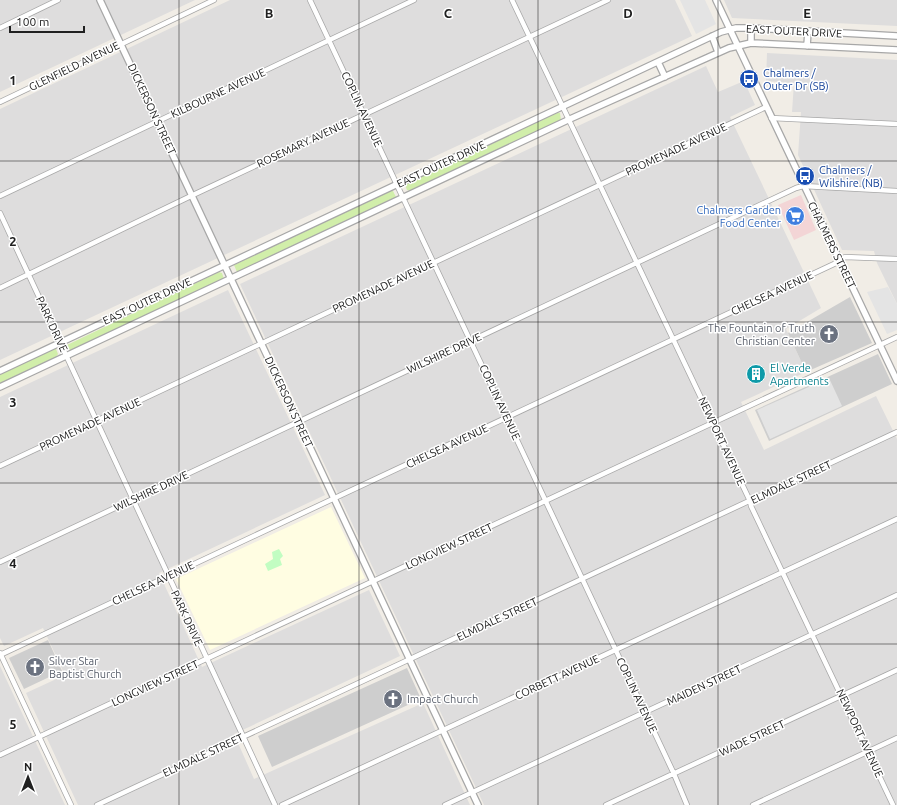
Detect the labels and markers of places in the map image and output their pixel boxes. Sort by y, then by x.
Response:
place label: Chalmers / Outer Dr (SB) [763,67,829,93]
bus stop icon: Chalmers / Outer Dr (SB) [738,68,760,90]
place label: Chalmers / Wilshire (NB) [819,164,883,190]
bus stop icon: Chalmers / Wilshire (NB) [794,165,816,187]
place label: Chalmers Garden Food Center [697,204,782,229]
supermarket icon: Chalmers Garden Food Center [784,205,806,227]
place label: The Fountain of Truth Christian Center [708,322,816,347]
church icon: The Fountain of Truth Christian Center [818,323,840,345]
place label: El Verde Apartments [770,362,829,387]
building icon: El Verde Apartments [745,363,767,385]
place label: Silver Star Baptist Church [49,655,122,680]
church icon: Silver Star Baptist Church [24,656,46,678]
church icon: Impact Church [382,688,404,710]
place label: Impact Church [407,693,478,705]

